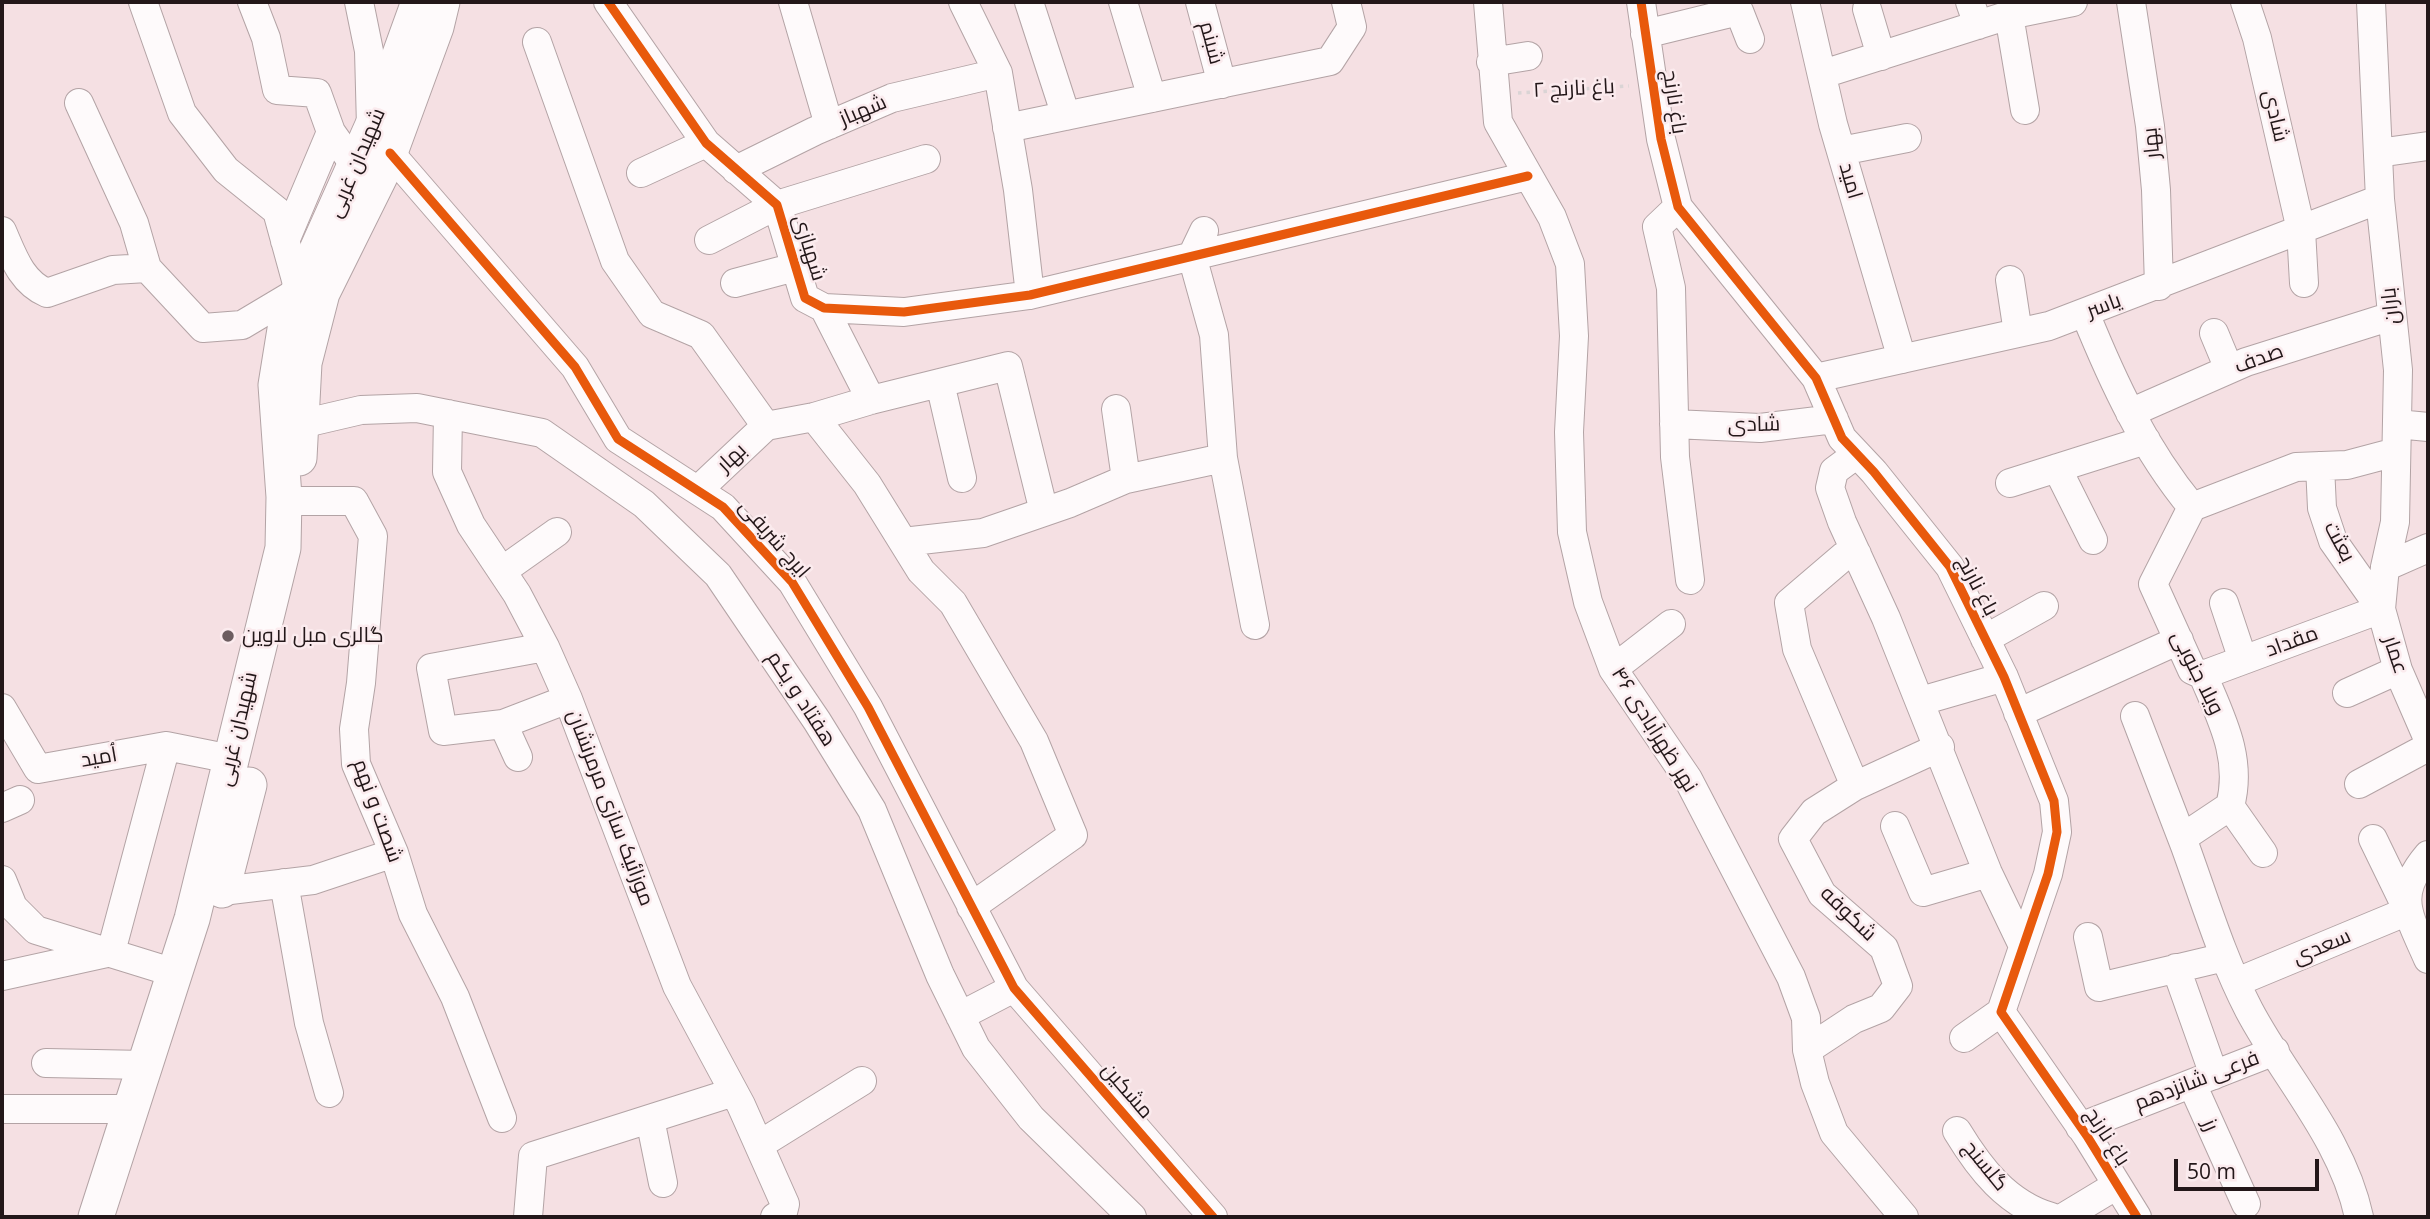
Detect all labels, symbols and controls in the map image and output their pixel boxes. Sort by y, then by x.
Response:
street label: شبنم [1193,19,1229,67]
street label: باغ نارنج [1656,68,1692,136]
street label: باغ نارنج ۲ [1533,74,1615,104]
street label: شادی [2257,88,2293,144]
street label: شهباز [835,90,891,132]
street label: شهیدان غربی [323,104,391,222]
street label: بهار [2138,126,2166,160]
street label: امید [1833,160,1867,202]
street label: شهبازی [787,212,831,284]
street label: باران [2377,286,2405,326]
street label: یاسر [2083,288,2125,324]
street label: صدف [2231,339,2287,379]
street label: شادی [1728,412,1780,438]
street label: بهار [712,438,752,478]
street label: ایرج شریفی [733,494,815,584]
street label: بعثت [2318,517,2360,567]
street label: باغ نارنج [1951,551,2003,621]
street label: مقداد [2262,621,2322,663]
place label: گالری مبل لاوین [242,623,384,649]
street label: ویلا جنوبی [2165,627,2229,719]
marker: گالری مبل لاوین [220,628,236,644]
street label: عمار [2377,633,2413,677]
street label: هفتاد و یکم [761,647,841,751]
street label: نهر ظهرآبادی ۴۶ [1605,663,1703,797]
street label: شهیدان غربی [213,669,263,789]
street label: موزائیک سازی مرمرنشان [561,706,659,910]
street label: اُمید [79,742,119,774]
street label: شصت و نهم [347,756,407,866]
street label: شکوفه [1815,881,1881,947]
street label: سعدی [2289,924,2355,970]
street label: فرعی شانزدهم [2131,1046,2263,1116]
street label: مشکین [1096,1058,1158,1124]
street label: باغ نارنج [2079,1103,2135,1171]
street label: رز [2196,1115,2224,1135]
street label: گلسنج [1957,1136,2013,1196]
scale bar [2178,1146,2323,1190]
text: 50 m [2187,1157,2236,1185]

